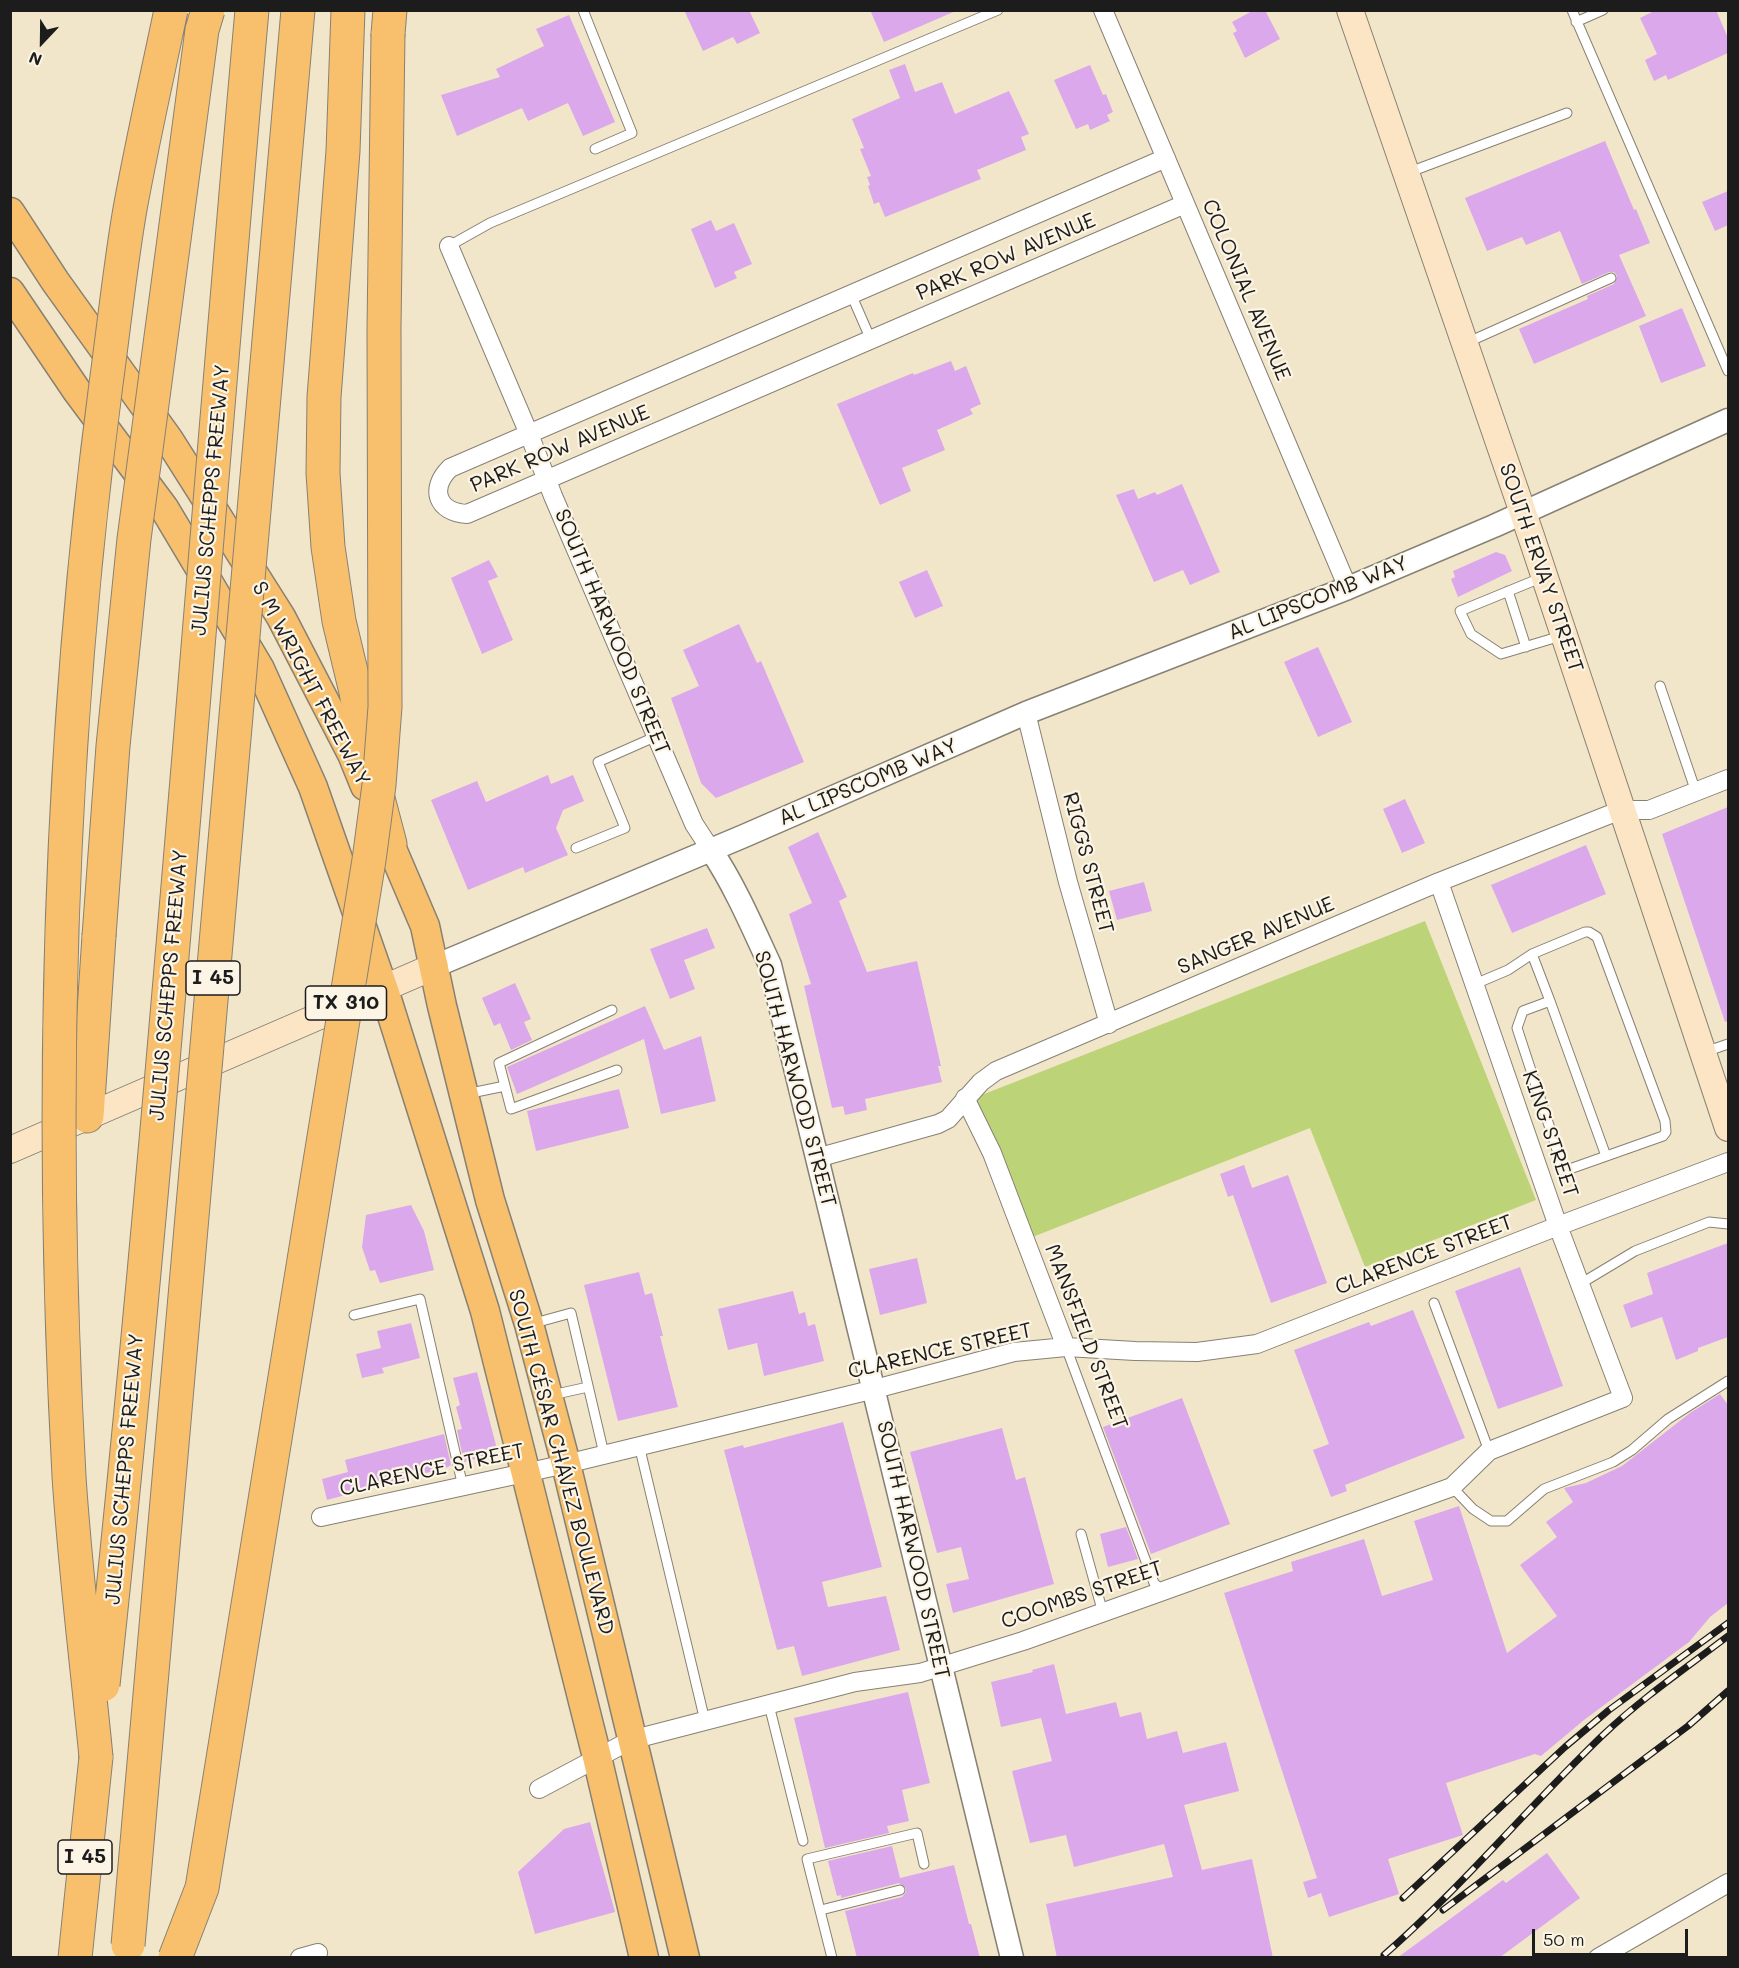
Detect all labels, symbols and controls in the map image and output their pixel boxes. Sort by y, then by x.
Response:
north arrow [12,12,72,72]
text: N [26,47,45,71]
street label: COLONIAL AVENUE [1196,195,1296,385]
street label: PARK ROW AVENUE [913,208,1099,306]
street label: JULIUS SCHEPPS FREEWAY [187,363,235,637]
street label: PARK ROW AVENUE [467,400,653,498]
street label: SOUTH ERVAY STREET [1493,460,1589,676]
street label: SOUTH HARWOOD STREET [549,505,675,759]
street label: AL LIPSCOMB WAY [1224,550,1412,646]
street label: S M WRIGHT FREEWAY [246,577,376,791]
street label: AL LIPSCOMB WAY [775,733,961,831]
street label: RIGGS STREET [1057,790,1119,936]
street label: JULIUS SCHEPPS FREEWAY [145,848,193,1122]
street label: SANGER AVENUE [1174,892,1338,980]
street label: SOUTH HARWOOD STREET [749,948,841,1210]
road number: I 45 [186,961,240,995]
road number: TX 310 [306,986,386,1020]
street label: KING STREET [1517,1067,1583,1201]
street label: CLARENCE STREET [1332,1210,1516,1300]
street label: MANSFIELD STREET [1039,1241,1133,1433]
street label: SOUTH CÉSAR CHÁVEZ BOULEVARD [503,1286,619,1638]
street label: CLARENCE STREET [846,1318,1034,1384]
street label: JULIUS SCHEPPS FREEWAY [101,1332,149,1606]
street label: SOUTH HARWOOD STREET [871,1418,955,1682]
street label: CLARENCE STREET [337,1438,527,1502]
street label: COOMBS STREET [998,1556,1166,1634]
road number: I 45 [58,1840,112,1874]
scale bar [1535,1917,1691,1955]
text: 50 m [1543,1927,1585,1951]

